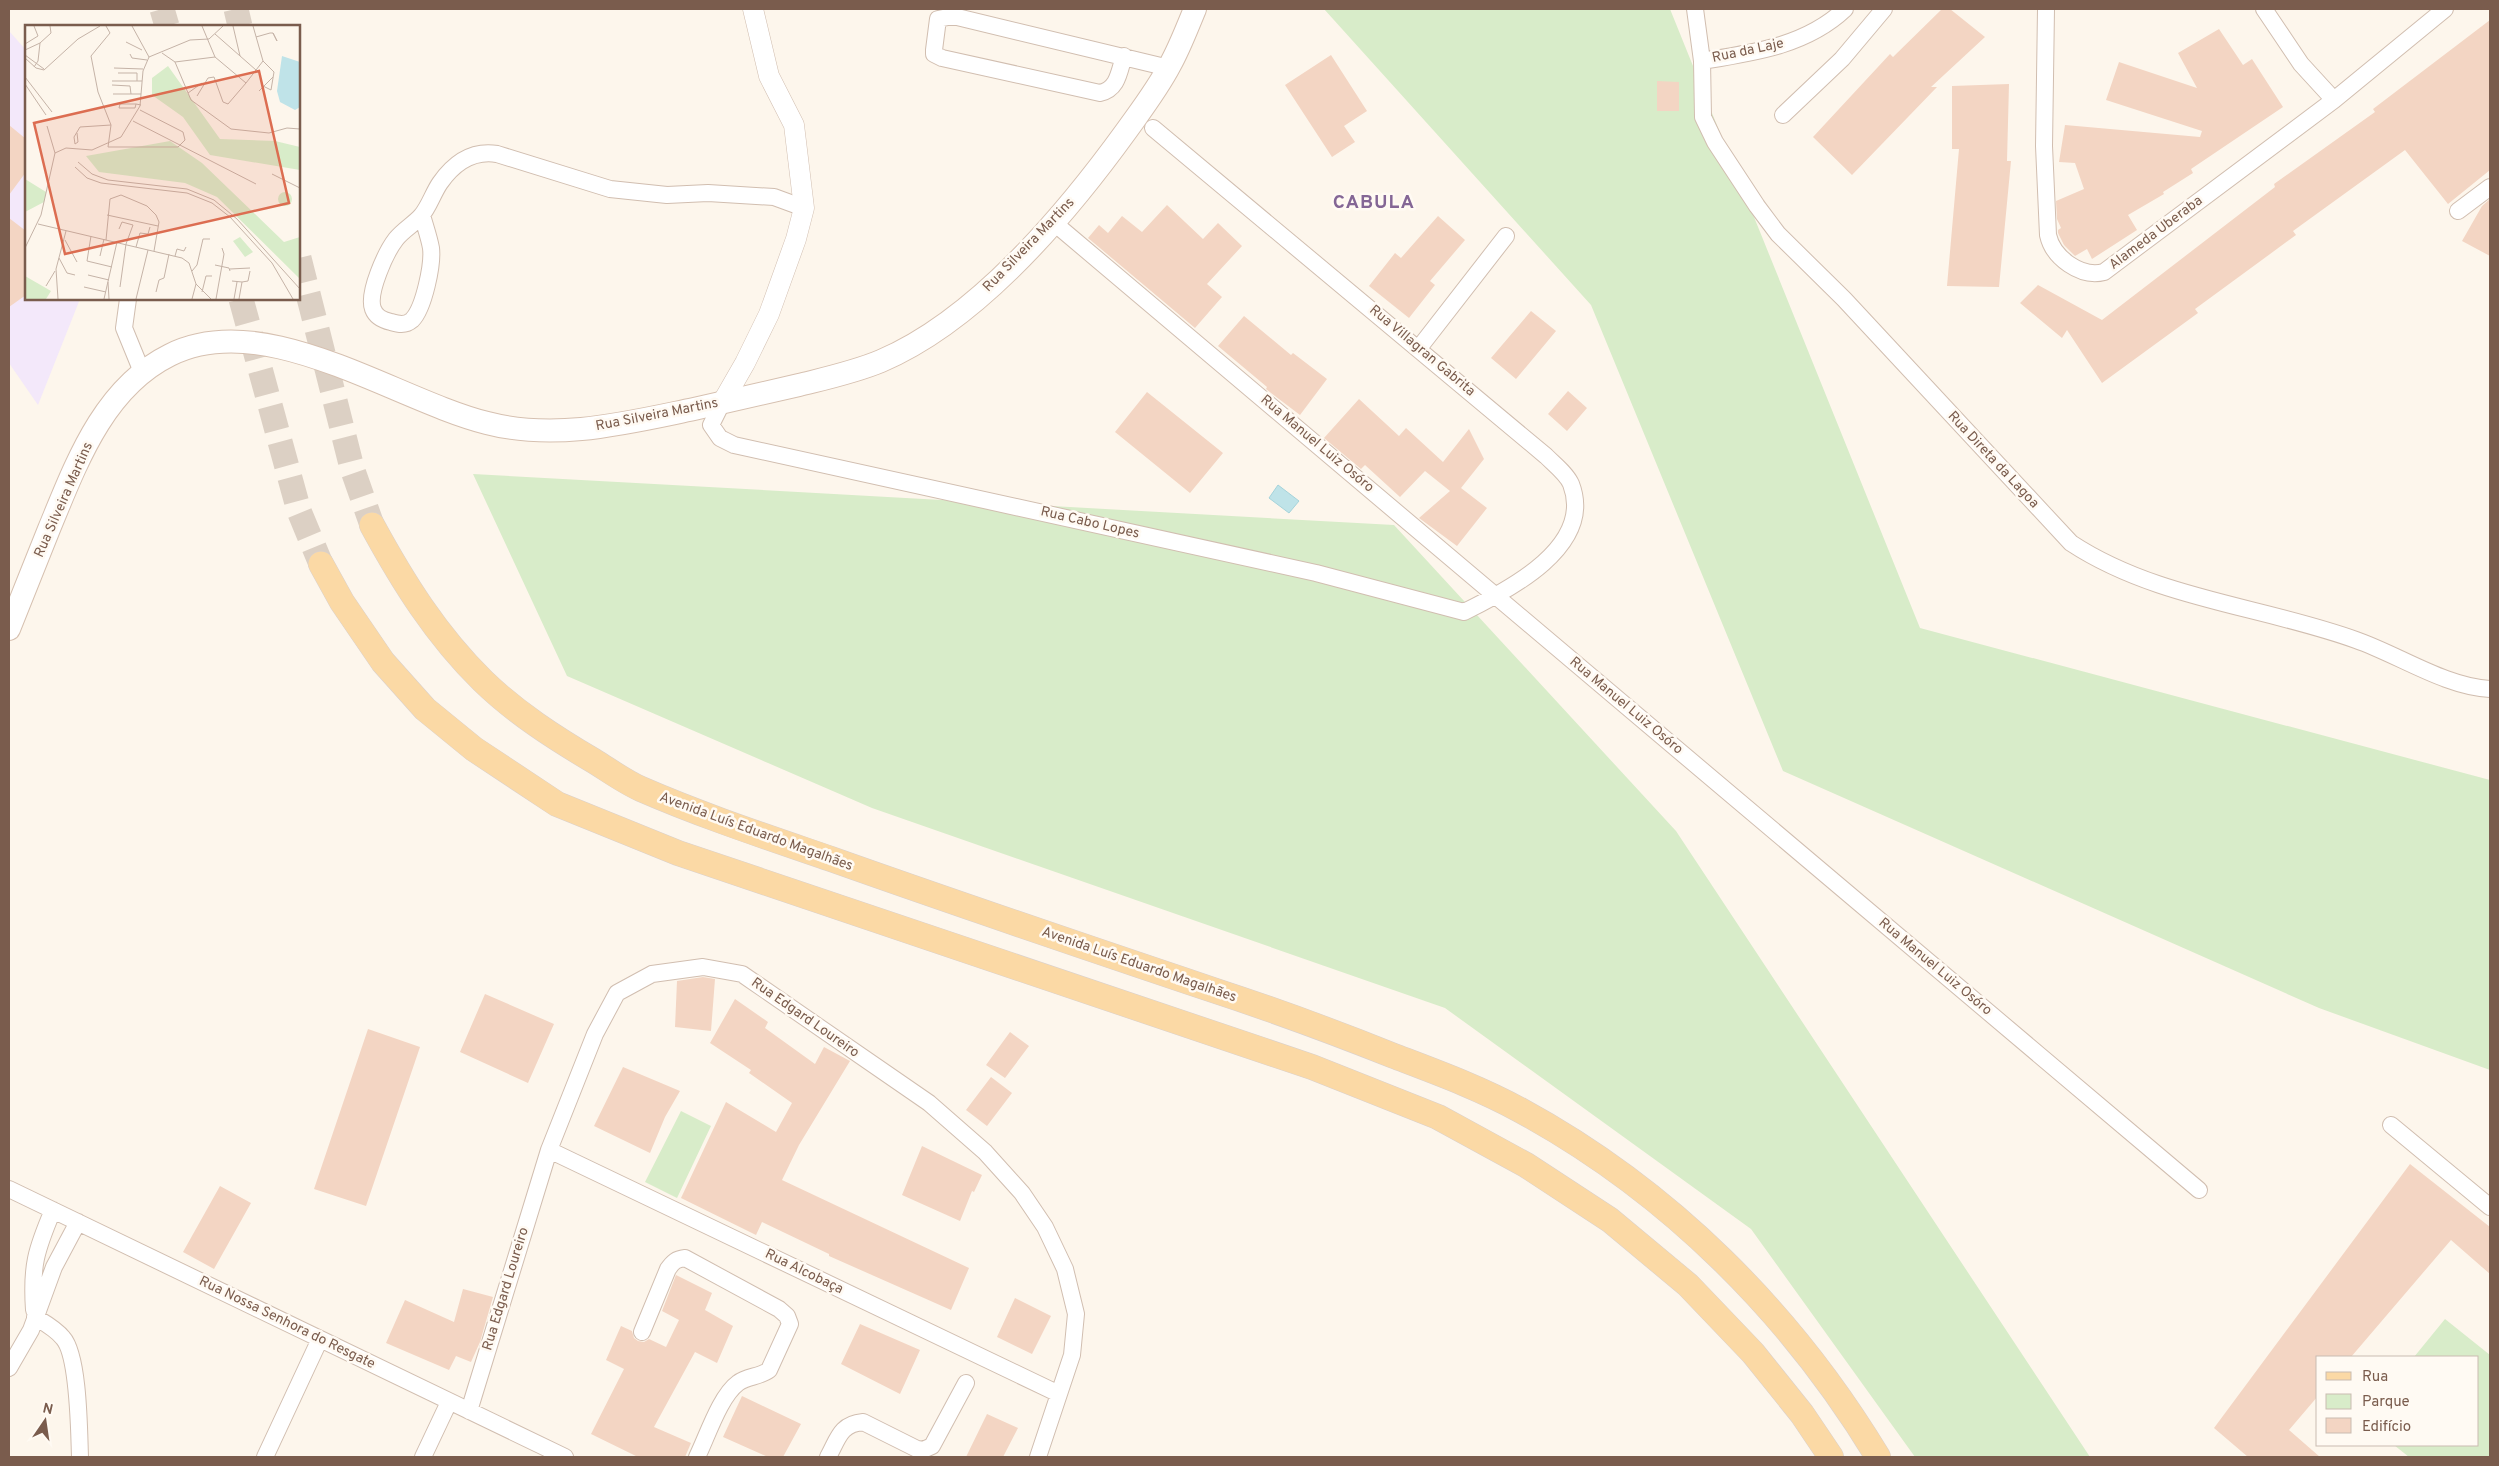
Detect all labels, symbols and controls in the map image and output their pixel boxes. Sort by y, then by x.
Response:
inset map [25,25,300,300]
street label: Rua da Laje [1711,35,1785,67]
district label: CABULA [1333,191,1415,215]
street label: Alameda Uberaba [2106,192,2206,274]
street label: Rua Silveira Martins [980,194,1078,296]
street label: Rua Villagran Gabrita [1366,302,1478,400]
street label: Rua Manuel Luiz Osóro [1257,392,1377,497]
street label: Rua Silveira Martins [594,395,720,435]
street label: Rua Direta da Lagoa [1944,408,2042,512]
street label: Rua Silveira Martins [31,440,97,560]
street label: Rua Cabo Lopes [1039,503,1141,543]
street label: Rua Manuel Luiz Osóro [1566,654,1686,759]
street label: Avenida Luís Eduardo Magalhães [657,789,855,875]
street label: Rua Manuel Luiz Osóro [1875,915,1995,1020]
street label: Avenida Luís Eduardo Magalhães [1039,924,1239,1006]
street label: Rua Edgard Loureiro [748,974,862,1062]
street label: Rua Edgard Loureiro [479,1225,533,1353]
street label: Rua Alcobaça [762,1246,846,1298]
street label: Rua Nossa Senhora do Resgate [196,1273,378,1373]
legend [2316,1356,2479,1446]
text: Rua [2362,1368,2388,1387]
text: Parque [2362,1393,2410,1412]
north arrow [20,1396,70,1446]
text: N [41,1400,54,1419]
text: Edifício [2362,1418,2411,1437]

